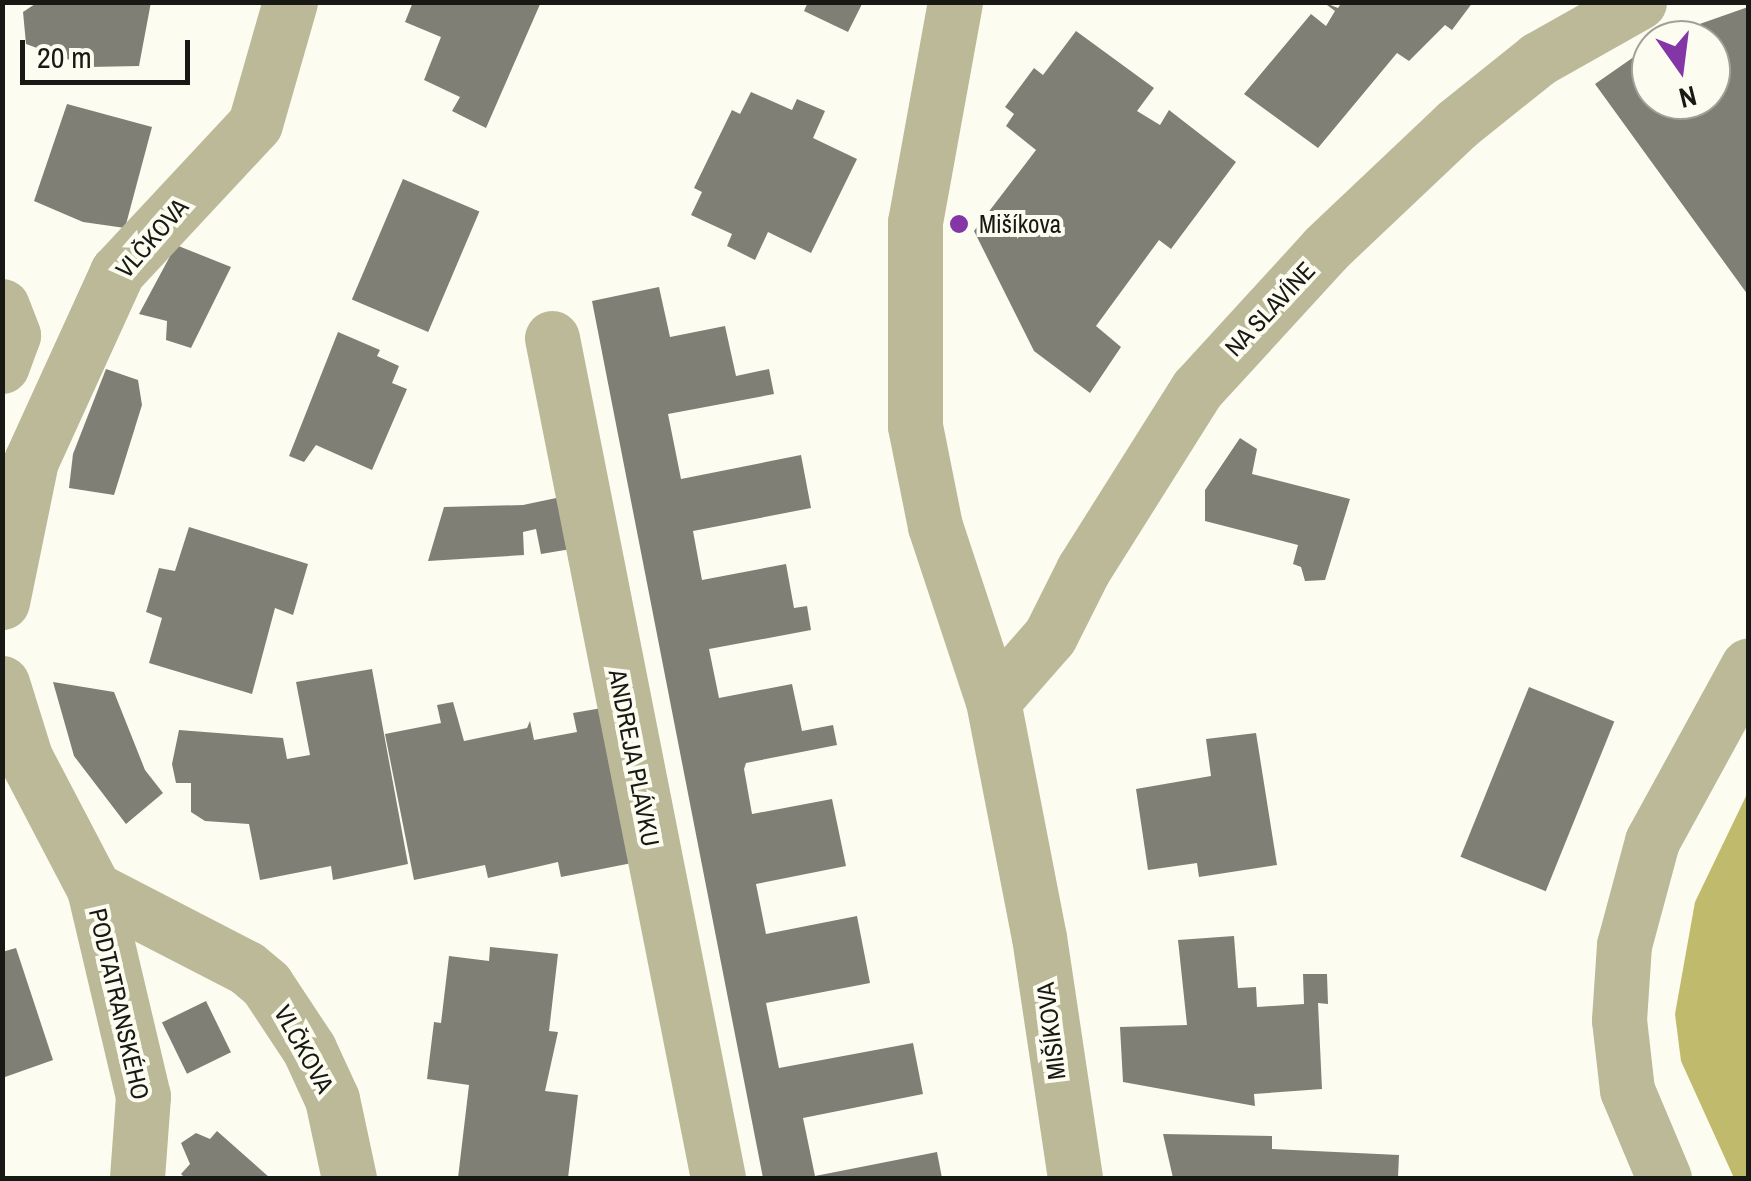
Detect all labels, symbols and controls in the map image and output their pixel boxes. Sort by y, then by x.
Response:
scale bar [25,20,195,82]
north arrow [1631,20,1731,120]
text: 20 m [37,37,92,77]
text: N [1675,77,1700,118]
street label: VLČKOVA [109,192,195,284]
place label: Mišíkova [979,209,1061,239]
marker: Mišíkova [948,213,970,235]
street label: NA SLAVÍNE [1218,255,1322,363]
street label: ANDREJA PLÁVKU [602,666,666,850]
street label: PODTATRANSKÉHO [82,906,156,1102]
street label: MIŠÍKOVA [1030,981,1072,1081]
street label: VLČKOVA [268,1000,340,1098]

